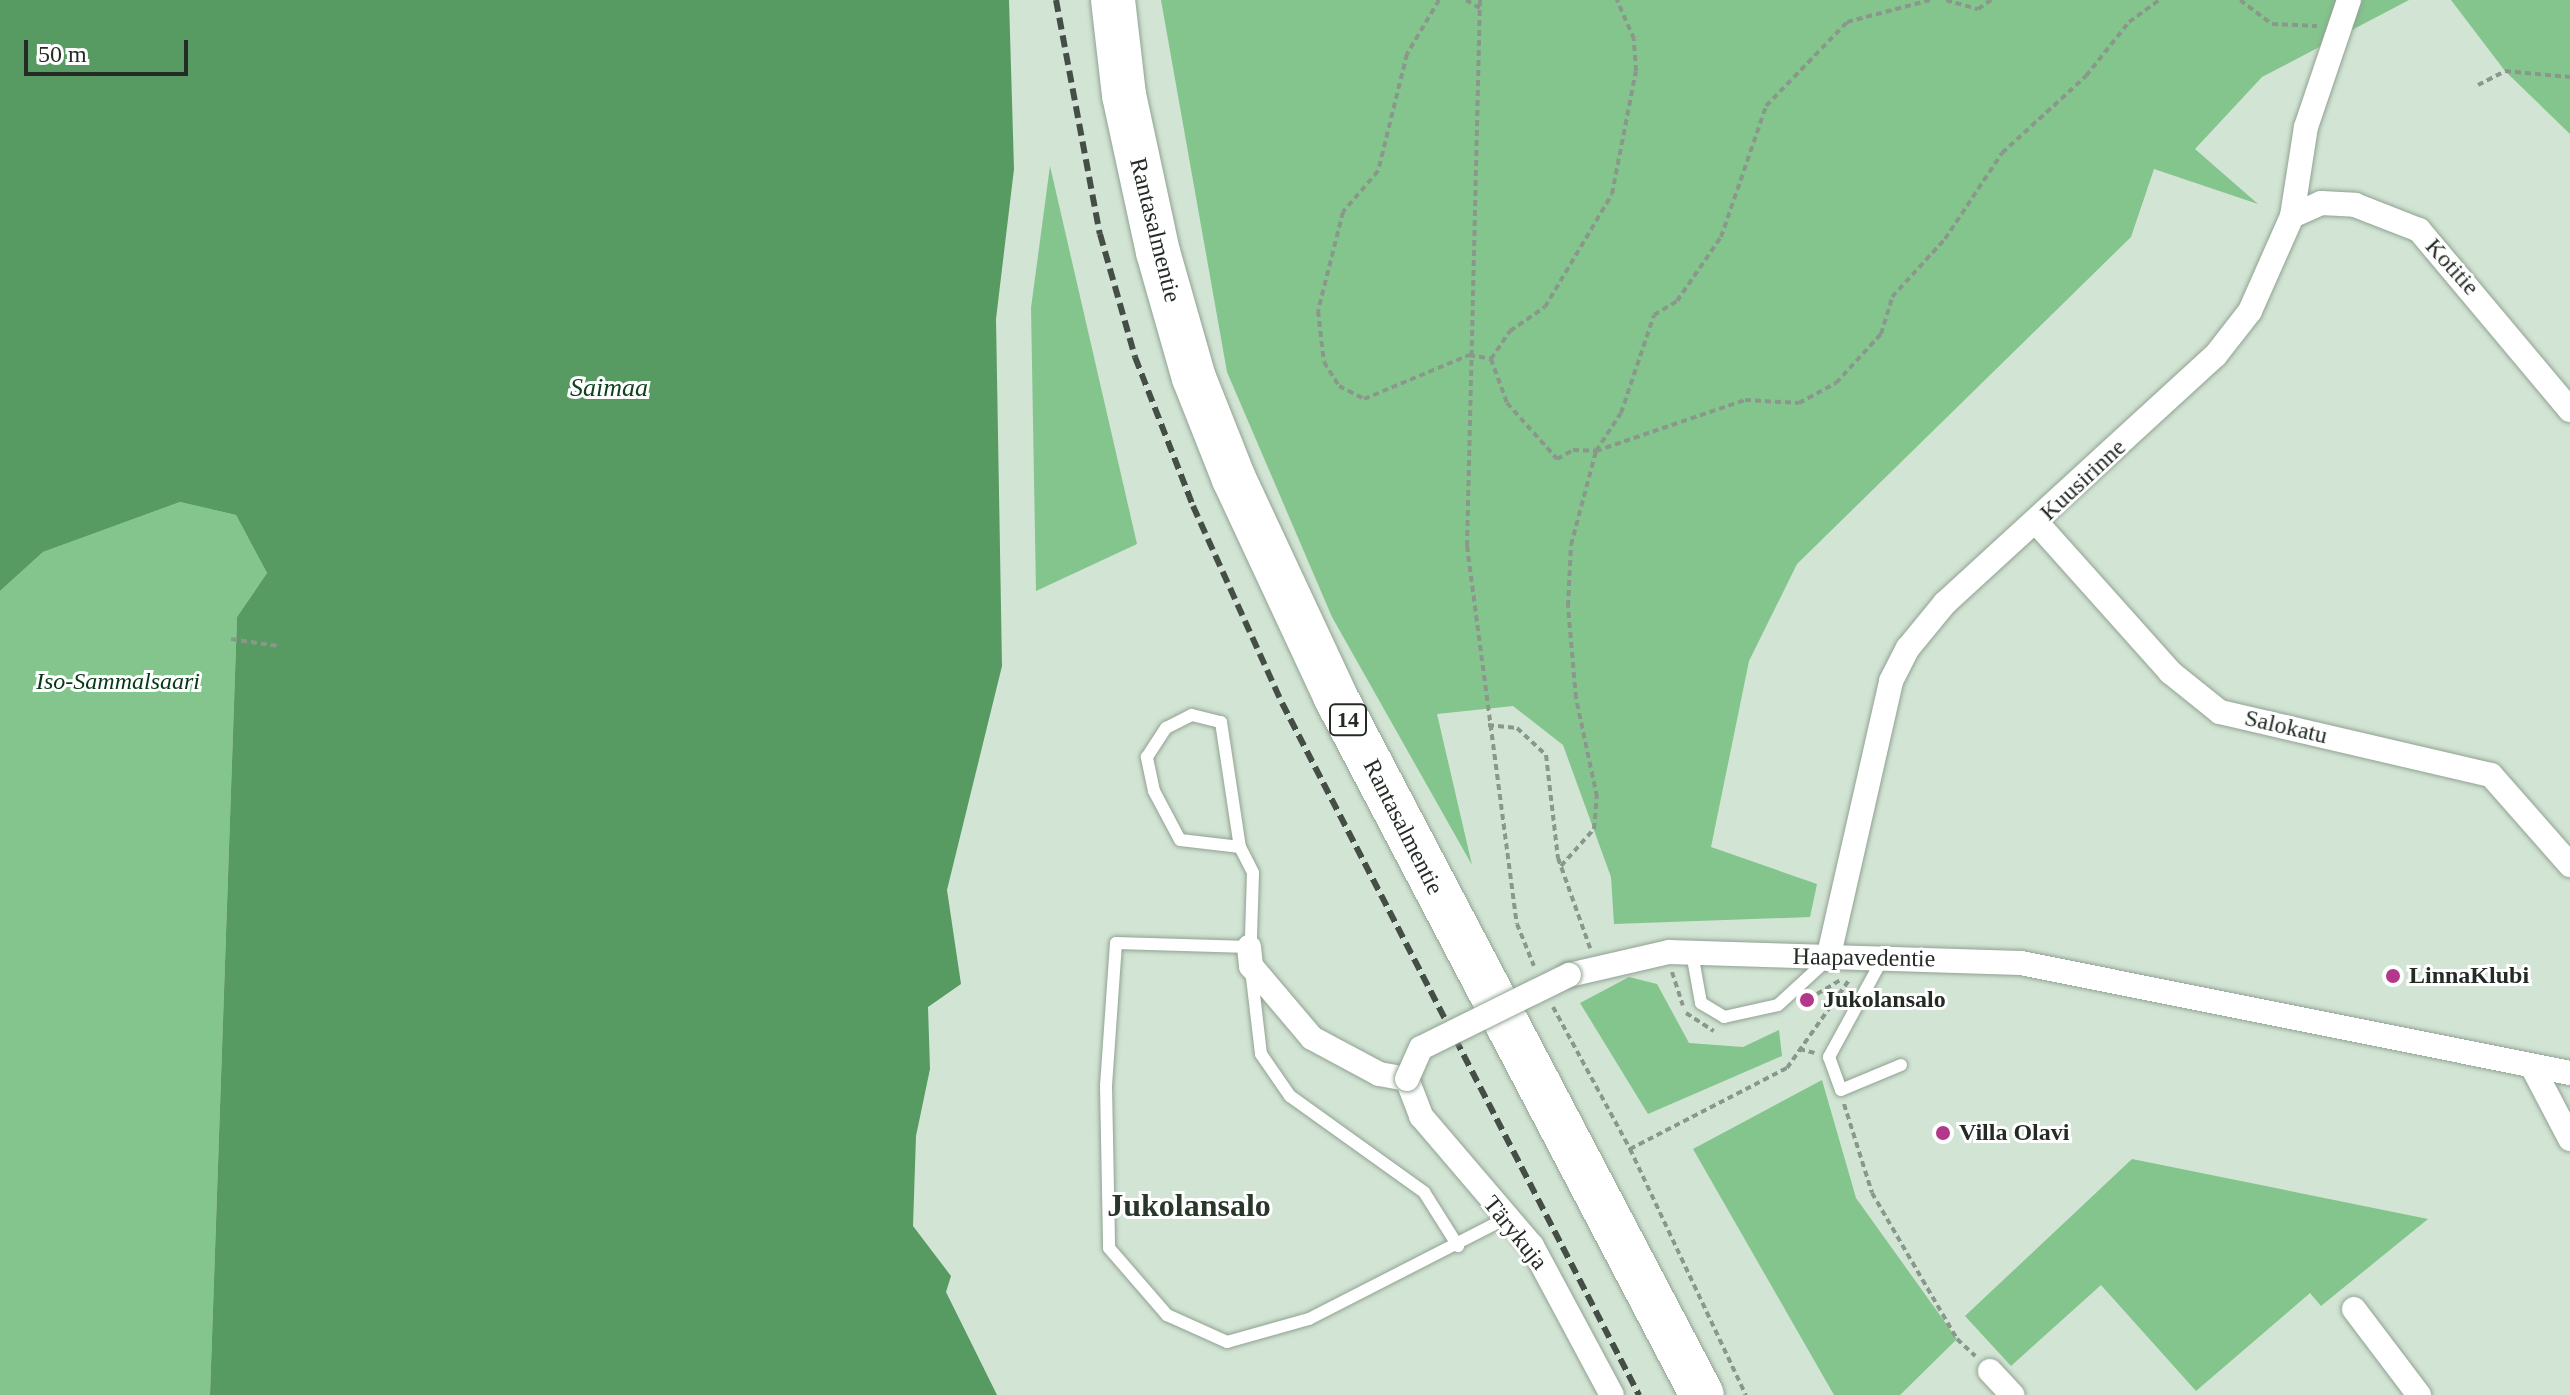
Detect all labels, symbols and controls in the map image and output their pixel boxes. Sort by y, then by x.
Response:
scale bar [28,24,192,74]
text: 50 m [38,41,87,67]
street label: Rantasalmentie [1123,155,1187,305]
street label: Kotitie [2419,233,2485,301]
water label: Saimaa [570,372,648,404]
street label: Kuusirinne [2034,433,2132,527]
park label: Iso-Sammalsaari [36,668,200,696]
road number: 14 [1328,702,1368,738]
street label: Salokatu [2242,704,2330,750]
street label: Rantasalmentie [1357,755,1449,899]
street label: Haapavedentie [1792,942,1936,974]
place label: LinnaKlubi [2409,962,2529,990]
marker: LinnaKlubi [2384,967,2402,985]
place label: Jukolansalo [1823,986,1946,1014]
marker: Jukolansalo [1798,991,1816,1009]
place label: Villa Olavi [1959,1119,2069,1147]
marker: Villa Olavi [1934,1124,1952,1142]
district label: Jukolansalo [1107,1186,1271,1224]
street label: Tärykuja [1477,1190,1553,1276]

